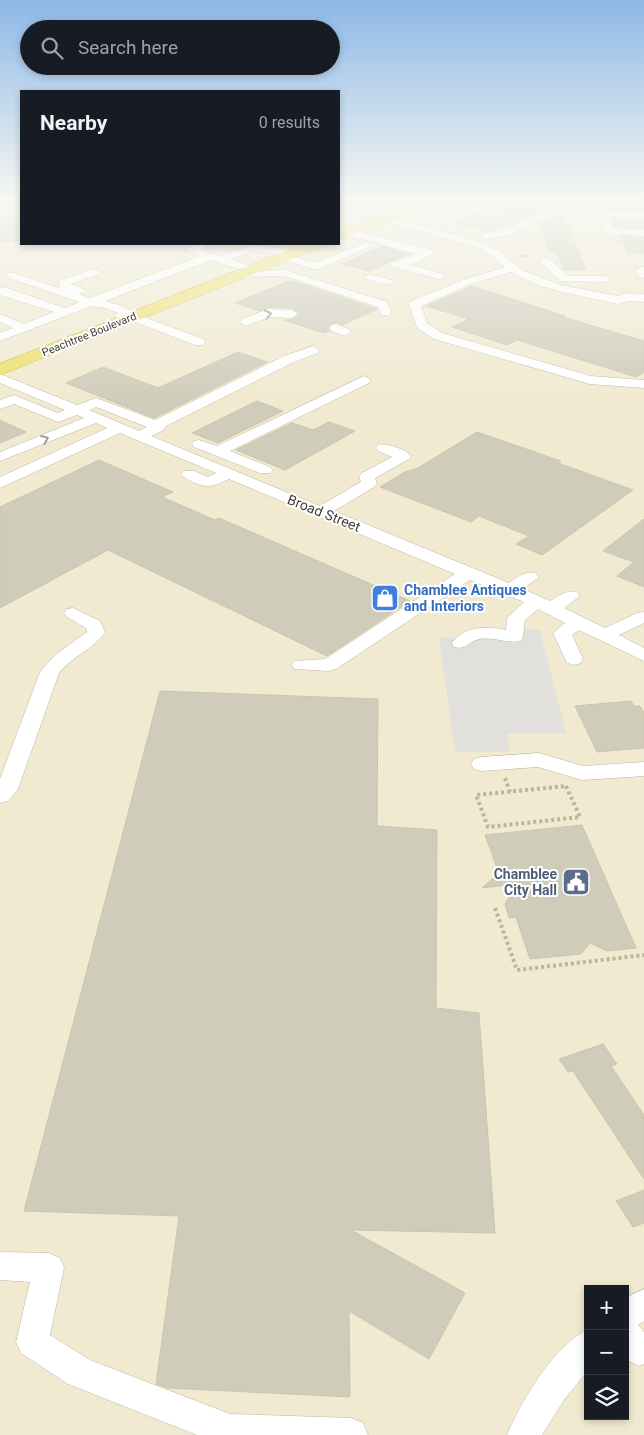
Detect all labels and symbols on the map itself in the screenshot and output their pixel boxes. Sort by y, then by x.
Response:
one-way arrow [264,309,273,320]
street label: Peachtree Boulevard [40,310,138,359]
one-way arrow [40,434,49,445]
street label: Broad Street [285,491,363,535]
place label: Chamblee Antiques and Interiors [404,582,527,614]
shop icon: Chamblee Antiques and Interiors [370,583,400,613]
place label: Chamblee City Hall [494,866,557,898]
public building icon: Chamblee City Hall [561,867,591,897]

